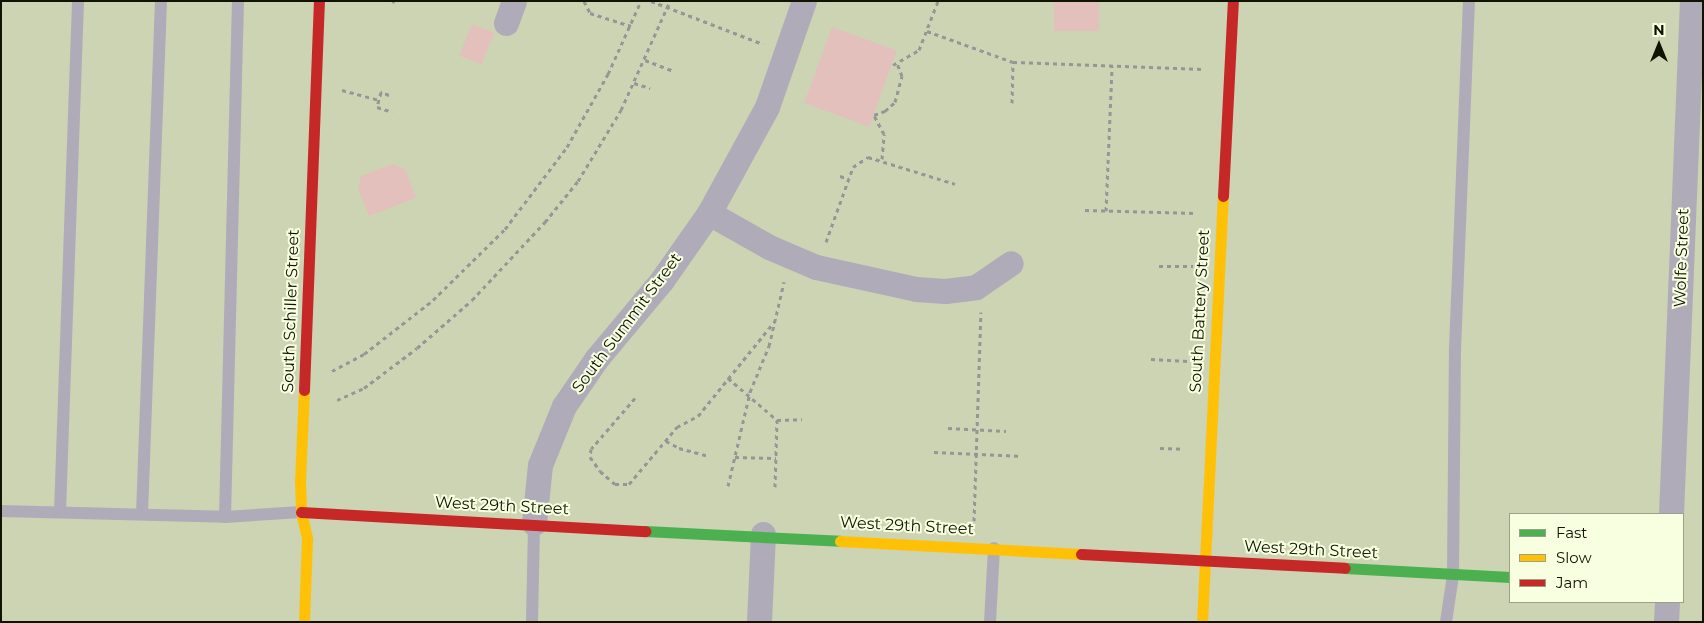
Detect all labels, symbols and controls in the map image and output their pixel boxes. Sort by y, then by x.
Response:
north arrow [1634,20,1684,70]
text: N [1653,21,1665,39]
street label: Wolfe Street [1671,208,1693,308]
street label: South Schiller Street [279,229,303,393]
street label: South Battery Street [1186,229,1214,393]
street label: South Summit Street [568,249,686,397]
street label: West 29th Street [435,493,569,519]
street label: West 29th Street [840,513,974,539]
legend [1509,513,1684,603]
text: Fast [1556,523,1587,542]
street label: West 29th Street [1244,537,1378,563]
text: Slow [1556,548,1592,567]
text: Jam [1556,573,1588,592]

